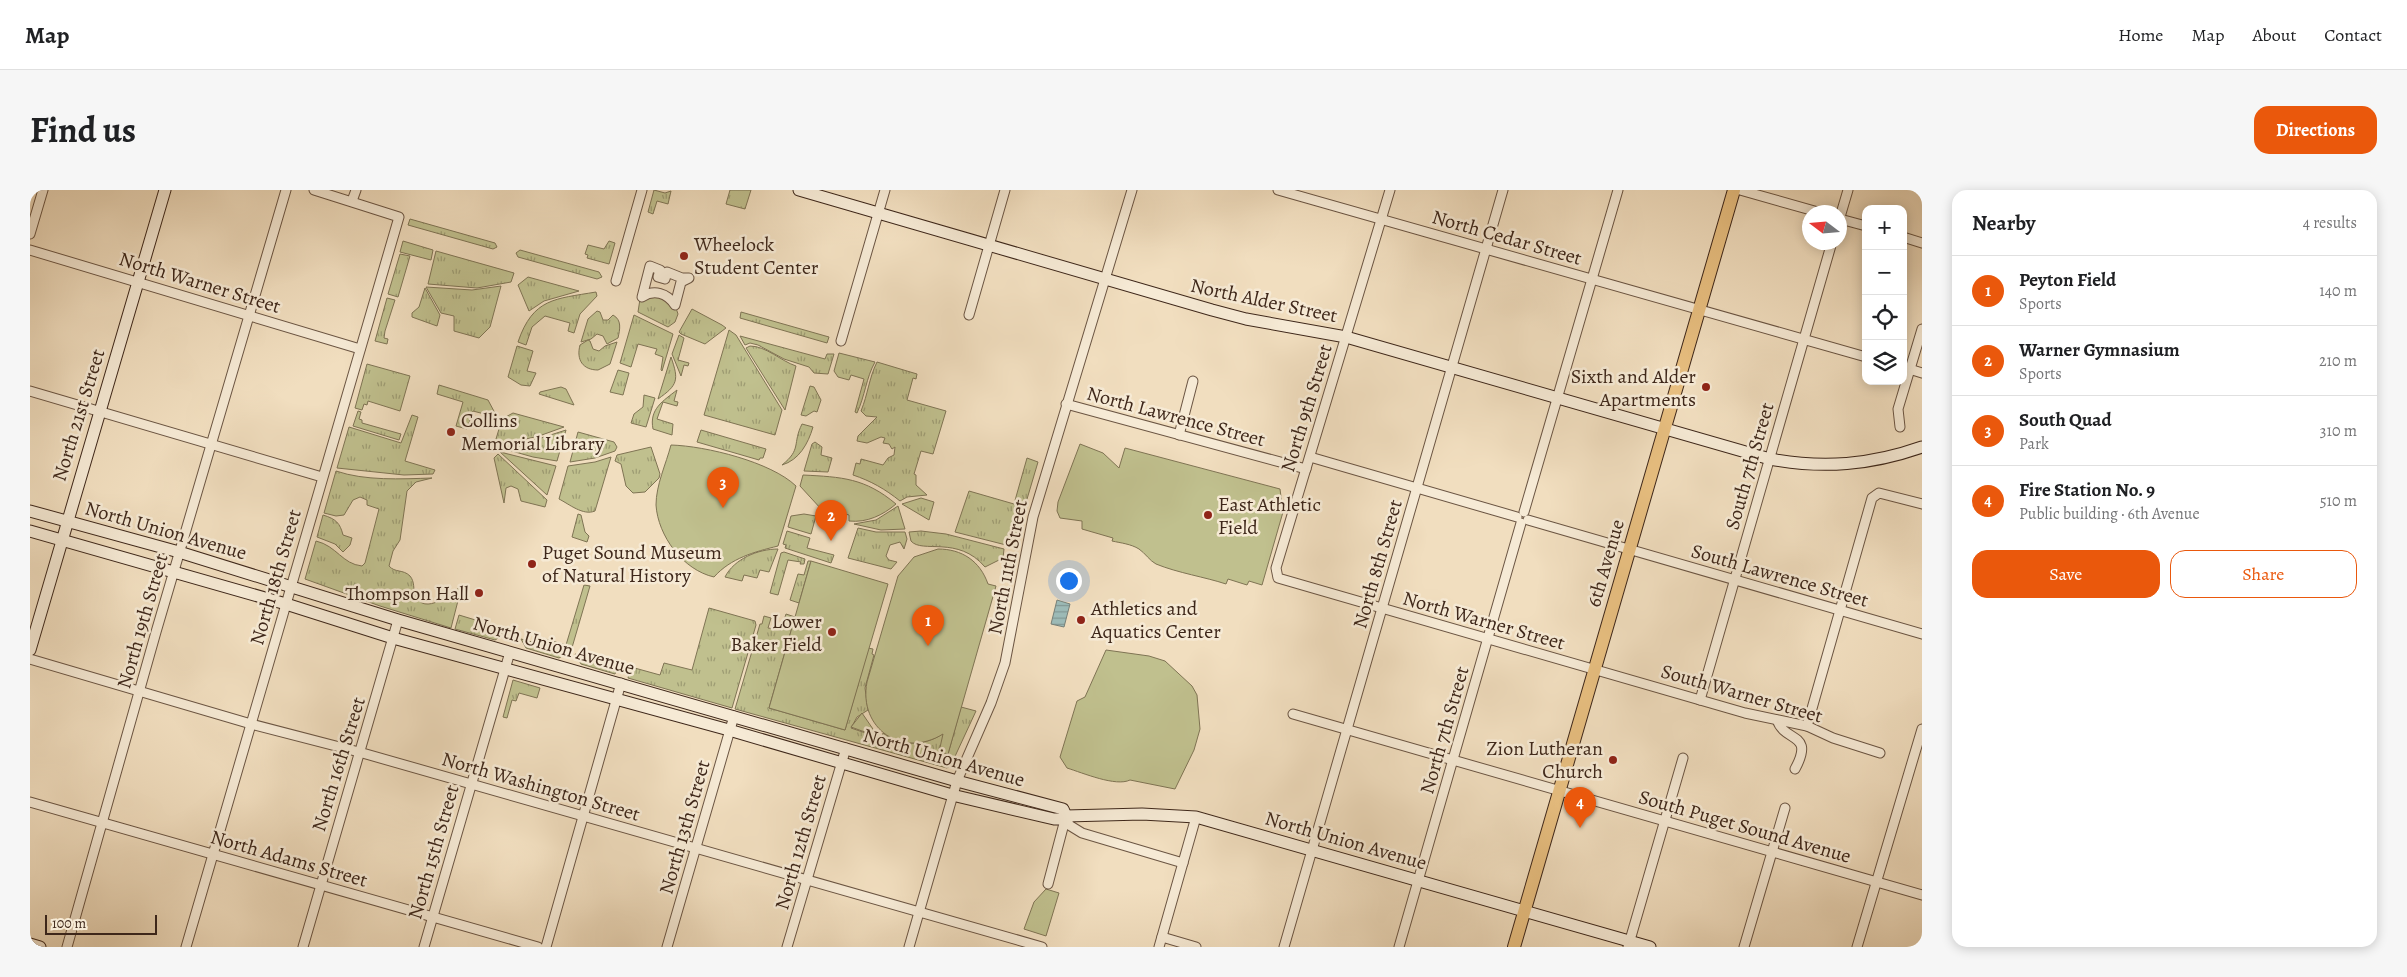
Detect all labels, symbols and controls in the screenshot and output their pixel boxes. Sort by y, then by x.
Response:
text: Map [25,19,69,51]
text: Home [2118,23,2163,47]
text: Map [2191,23,2224,47]
text: About [2252,23,2296,47]
text: Contact [2324,23,2382,47]
text: Find us [30,106,136,154]
button: Directions [2254,106,2377,154]
street label: North Cedar Street [1429,203,1585,272]
north arrow [1802,205,1847,250]
map controls [1862,205,1907,385]
button: + [1862,205,1907,250]
text: Nearby [1972,209,2035,237]
text: 4 results [2303,212,2357,234]
place label: Wheelock Student Center [693,231,819,281]
street label: North Warner Street [116,245,284,320]
marker: Wheelock Student Center [678,250,690,262]
button: − [1862,250,1907,295]
text: Peyton Field [2019,267,2116,293]
street label: North Alder Street [1188,272,1340,329]
text: 1 [1985,280,1991,302]
text: 140 m [2319,280,2357,302]
text: Sports [2019,293,2062,315]
button: locate [1862,295,1907,340]
text: Warner Gymnasium [2019,337,2180,363]
button: layers [1862,340,1907,385]
street label: North 9th Street [1274,341,1339,475]
street label: North 21st Street [46,345,112,485]
text: 2 [1984,350,1992,372]
text: 210 m [2319,350,2357,372]
place label: Sixth and Alder Apartments [1571,363,1696,413]
text: Sports [2019,363,2062,385]
street label: North Lawrence Street [1084,380,1268,453]
marker: Sixth and Alder Apartments [1700,381,1712,393]
street label: South 7th Street [1718,399,1781,533]
place label: Collins Memorial Library [461,407,605,457]
text: South Quad [2019,407,2112,433]
text: 3 [1985,420,1991,442]
text: 310 m [2320,420,2357,442]
marker: Collins Memorial Library [445,426,457,438]
text: Park [2019,433,2049,455]
pin: 3 [707,467,739,508]
text: Fire Station No. 9 [2019,477,2155,503]
text: 4 [1984,490,1992,512]
text: 510 m [2320,490,2357,512]
place label: East Athletic Field [1218,491,1321,541]
street label: North Union Avenue [82,494,250,566]
street label: North 8th Street [1346,496,1409,632]
street label: North 11th Street [981,497,1034,637]
pin: 2 [815,500,847,541]
text: Public building · 6th Avenue [2019,503,2200,525]
street label: North 18th Street [243,506,308,648]
marker: East Athletic Field [1202,509,1214,521]
street label: 6th Avenue [1580,516,1631,610]
street label: South Lawrence Street [1688,537,1872,614]
place label: Puget Sound Museum of Natural History [542,539,722,589]
street label: North 19th Street [110,550,175,692]
button: Save [1972,550,2160,598]
button: Share [2170,550,2357,598]
marker: Puget Sound Museum of Natural History [526,558,538,570]
your location [1056,568,1082,594]
place label: Thompson Hall [345,580,469,607]
street label: North Warner Street [1400,584,1569,657]
marker: Thompson Hall [473,587,485,599]
place label: Athletics and Aquatics Center [1090,595,1221,645]
pin: 1 [912,605,944,646]
place label: Lower Baker Field [731,608,822,658]
street label: North Union Avenue [470,609,638,681]
marker: Athletics and Aquatics Center [1075,614,1087,626]
marker: Lower Baker Field [826,626,838,638]
street label: South Warner Street [1658,657,1826,730]
street label: North 7th Street [1413,663,1476,797]
street label: North 16th Street [305,693,372,835]
street label: North Union Avenue [860,721,1028,793]
place label: Zion Lutheran Church [1486,735,1603,785]
street label: North Washington Street [439,745,644,828]
marker: Zion Lutheran Church [1607,754,1619,766]
street label: North 13th Street [652,757,717,897]
street label: North 12th Street [768,771,833,913]
street label: North 15th Street [401,781,466,923]
street label: South Puget Sound Avenue [1635,783,1854,870]
pin: 4 [1564,787,1596,828]
street label: North Union Avenue [1262,804,1430,876]
street label: North Adams Street [207,823,371,894]
scale bar [45,912,158,935]
text: 100 m [52,914,86,933]

